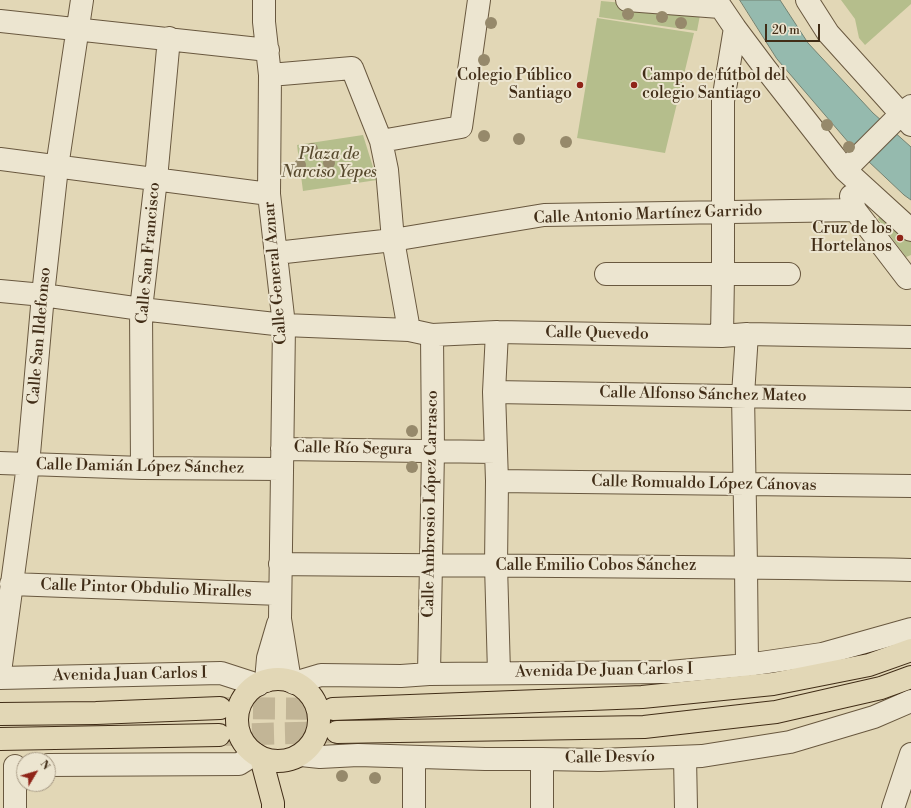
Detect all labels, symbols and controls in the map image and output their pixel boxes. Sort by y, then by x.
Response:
scale bar [767,16,822,42]
text: 20 m [772,23,800,38]
place label: Colegio Público Santiago [457,66,572,104]
place label: Campo de fútbol del colegio Santiago [642,66,786,104]
marker: Colegio Público Santiago [575,80,585,90]
marker: Campo de fútbol del colegio Santiago [629,80,639,90]
park label: Plaza de Narciso Yepes [281,145,377,183]
street label: Calle San Francisco [133,181,165,325]
street label: Calle General Aznar [260,201,292,345]
street label: Calle Antonio Martínez Garrido [533,201,763,229]
place label: Cruz de los Hortelanos [811,219,892,257]
marker: Cruz de los Hortelanos [895,233,905,243]
street label: Calle San Ildefonso [24,266,56,406]
street label: Calle Quevedo [545,323,649,345]
street label: Calle Alfonso Sánchez Mateo [599,384,807,406]
street label: Calle Ambrosio López Carrasco [419,390,443,618]
street label: Calle Río Segura [294,438,412,460]
street label: Calle Damián López Sánchez [36,456,244,478]
street label: Calle Romualdo López Cánovas [591,472,817,496]
street label: Calle Emilio Cobos Sánchez [495,556,697,576]
street label: Calle Pintor Obdulio Miralles [40,576,252,602]
street label: Avenida De Juan Carlos I [515,660,693,682]
street label: Avenida Juan Carlos I [53,664,207,686]
street label: Calle Desvío [565,748,655,768]
north arrow [16,752,56,792]
text: N [36,757,53,773]

